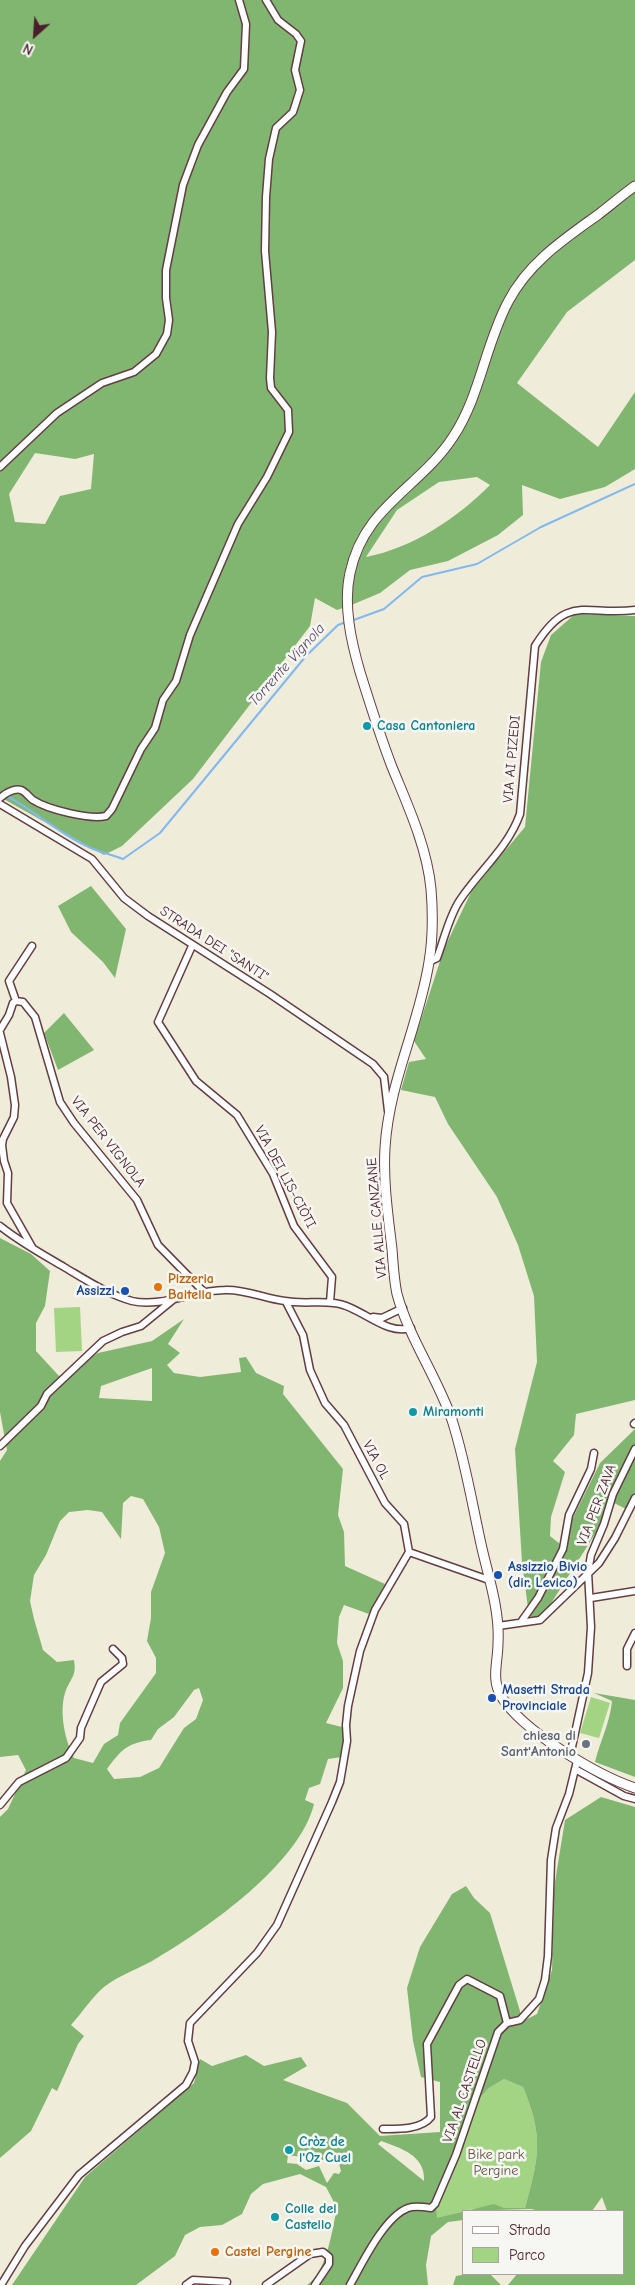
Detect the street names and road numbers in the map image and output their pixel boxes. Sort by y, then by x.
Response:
street label: VIA AI PIZEDI [500,714,524,804]
street label: STRADA DEI "SANTI" [157,903,271,985]
street label: VIA PER VIGNOLA [67,1093,149,1191]
street label: VIA DEI LIS-CIÒTI [251,1123,319,1231]
street label: VIA ALLE CANZANE [363,1157,391,1279]
street label: VIA OL [359,1438,393,1482]
street label: VIA PER ZAVA [574,1462,620,1548]
street label: VIA AL CASTELLO [439,2037,491,2145]

